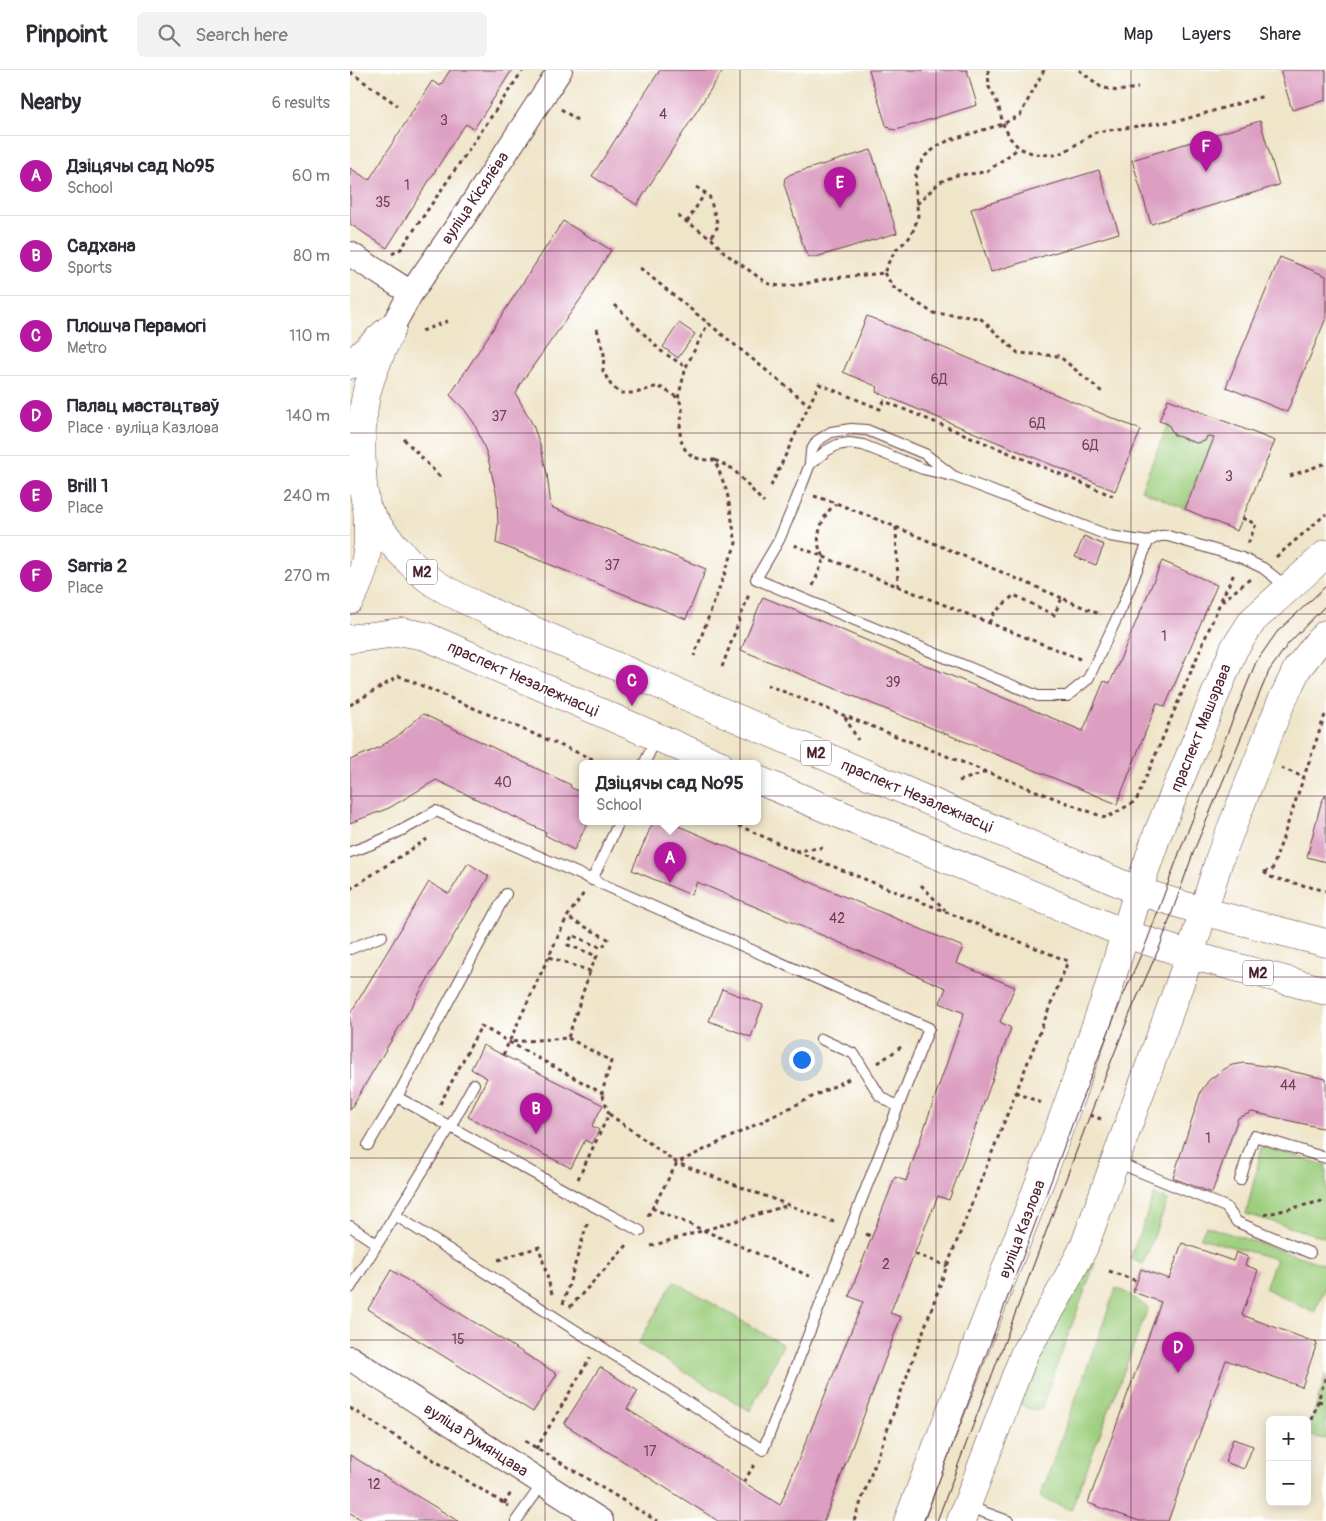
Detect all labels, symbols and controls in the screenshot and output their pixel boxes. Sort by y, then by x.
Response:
search box [137,12,487,57]
text: Pinpoint [25,20,107,49]
icon: search [155,21,183,49]
text: Search here [195,23,288,47]
text: Map [1124,23,1153,46]
text: Layers [1181,23,1231,46]
text: Share [1259,23,1301,46]
text: Nearby [20,89,81,116]
text: 6 results [272,93,330,113]
house number: 4 [659,106,667,123]
house number: 3 [440,112,448,129]
pin: F [1190,131,1222,172]
street label: вуліца Кісялёва [437,148,513,248]
text: Дзіцячы сад №95 [67,154,215,178]
text: A [31,166,41,186]
text: 60 m [292,166,330,186]
pin: E [824,167,856,208]
house number: 1 [404,177,410,194]
text: School [67,178,113,198]
house number: 35 [375,194,391,211]
text: Садхана [67,234,136,258]
text: B [31,246,41,266]
text: 80 m [293,246,330,266]
text: Sports [67,258,112,278]
text: Плошча Перамогі [67,314,206,338]
text: C [31,326,41,346]
text: 110 m [289,326,330,346]
text: Metro [67,338,107,358]
house number: 6Д [931,371,948,388]
text: Палац мастацтваў [67,394,219,418]
text: D [31,406,41,426]
text: 140 m [286,406,330,426]
house number: 37 [491,408,507,425]
house number: 6Д [1029,415,1046,432]
text: Place · вуліца Казлова [67,418,219,438]
house number: 6Д [1082,437,1099,454]
house number: 3 [1225,468,1233,485]
text: Brill 1 [67,474,109,498]
text: E [32,486,40,506]
text: 240 m [283,486,330,506]
text: Place [67,498,103,518]
text: Sarria 2 [67,554,127,578]
house number: 37 [604,557,620,574]
road number: М2 [407,560,437,584]
text: F [31,566,41,586]
text: 270 m [284,566,330,586]
text: Place [67,578,103,598]
house number: 1 [1161,628,1167,645]
street label: праспект Незалежнасці [444,637,602,721]
street label: праспект Машэрава [1166,661,1236,795]
pin: C [616,665,648,706]
house number: 39 [885,674,901,691]
road number: М2 [801,740,831,766]
street label: праспект Незалежнасці [838,755,996,837]
popup [579,760,761,825]
text: Дзіцячы сад №95 [596,771,744,795]
house number: 40 [494,774,512,791]
text: School [596,795,642,815]
pin: A [654,842,686,883]
house number: 42 [829,910,845,927]
road number: М2 [1243,960,1273,986]
your location [789,1047,815,1073]
house number: 44 [1280,1077,1296,1094]
pin: B [520,1093,552,1134]
house number: 1 [1205,1130,1211,1147]
street label: вуліца Казлова [994,1177,1050,1281]
house number: 2 [882,1256,890,1273]
house number: 15 [451,1331,465,1348]
pin: D [1162,1332,1194,1373]
street label: вуліца Румянцава [420,1399,532,1481]
map controls [1266,1416,1311,1506]
button: + [1266,1416,1311,1461]
house number: 17 [644,1443,657,1460]
button: − [1266,1461,1311,1506]
house number: 12 [367,1476,381,1493]

